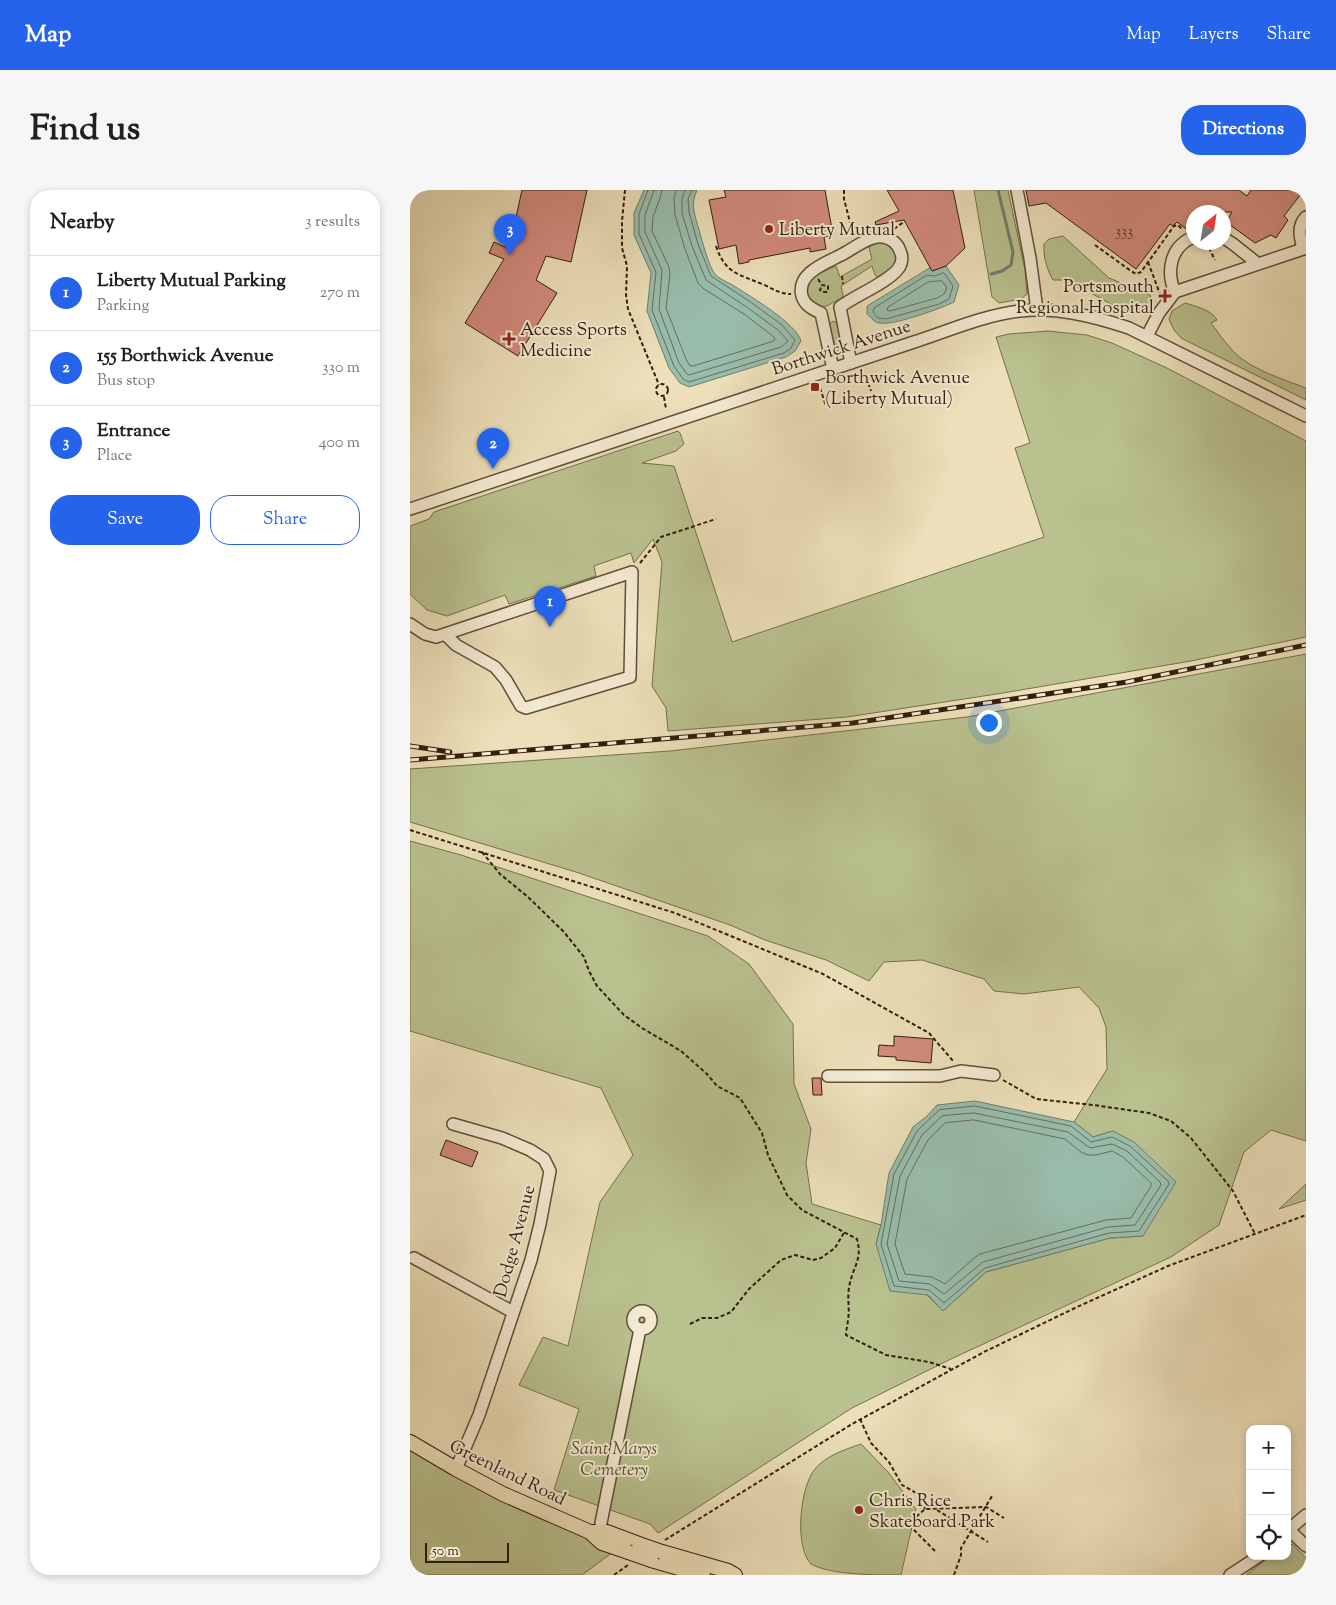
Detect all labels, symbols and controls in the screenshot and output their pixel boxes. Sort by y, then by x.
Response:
text: Map [25,18,71,52]
text: Map [1126,22,1161,48]
text: Layers [1189,22,1239,48]
text: Share [1267,22,1311,48]
text: Find us [30,105,140,156]
button: Directions [1181,105,1306,155]
north arrow [1186,205,1231,250]
text: Nearby [50,208,115,238]
text: 3 results [305,211,360,234]
pin: 3 [494,214,526,255]
place label: Liberty Mutual [779,218,895,244]
house number: 333 [1115,222,1133,243]
marker: Liberty Mutual [763,223,775,235]
text: Liberty Mutual Parking [97,268,286,295]
place label: Portsmouth Regional Hospital [1016,275,1154,322]
text: 1 [63,282,69,305]
text: 270 m [320,282,360,305]
marker: Portsmouth Regional Hospital [1158,289,1172,303]
text: Parking [97,295,149,318]
street label: Borthwick Avenue [769,314,914,384]
place label: Access Sports Medicine [520,318,627,365]
marker: Access Sports Medicine [502,332,516,346]
text: 155 Borthwick Avenue [97,343,274,370]
text: 2 [62,357,70,380]
text: 330 m [322,357,360,380]
place label: Borthwick Avenue (Liberty Mutual) [825,366,970,413]
text: Bus stop [97,370,155,393]
marker: Borthwick Avenue (Liberty Mutual) [809,381,821,393]
text: Entrance [97,418,170,445]
pin: 2 [477,428,509,469]
text: 3 [63,432,69,455]
text: 400 m [319,432,360,455]
text: Place [97,445,132,468]
button: Save [50,495,200,545]
button: Share [210,495,360,545]
pin: 1 [534,586,566,627]
your location [976,710,1002,736]
street label: Dodge Avenue [488,1183,543,1300]
map controls [1246,1425,1291,1560]
button: + [1246,1425,1291,1470]
street label: Greenland Road [444,1434,570,1513]
park label: Saint Marys Cemetery [571,1437,657,1484]
button: − [1246,1470,1291,1515]
place label: Chris Rice Skateboard Park [869,1489,995,1536]
marker: Chris Rice Skateboard Park [853,1504,865,1516]
button: locate [1246,1515,1291,1560]
scale bar [425,1540,509,1563]
text: 50 m [432,1542,459,1562]

